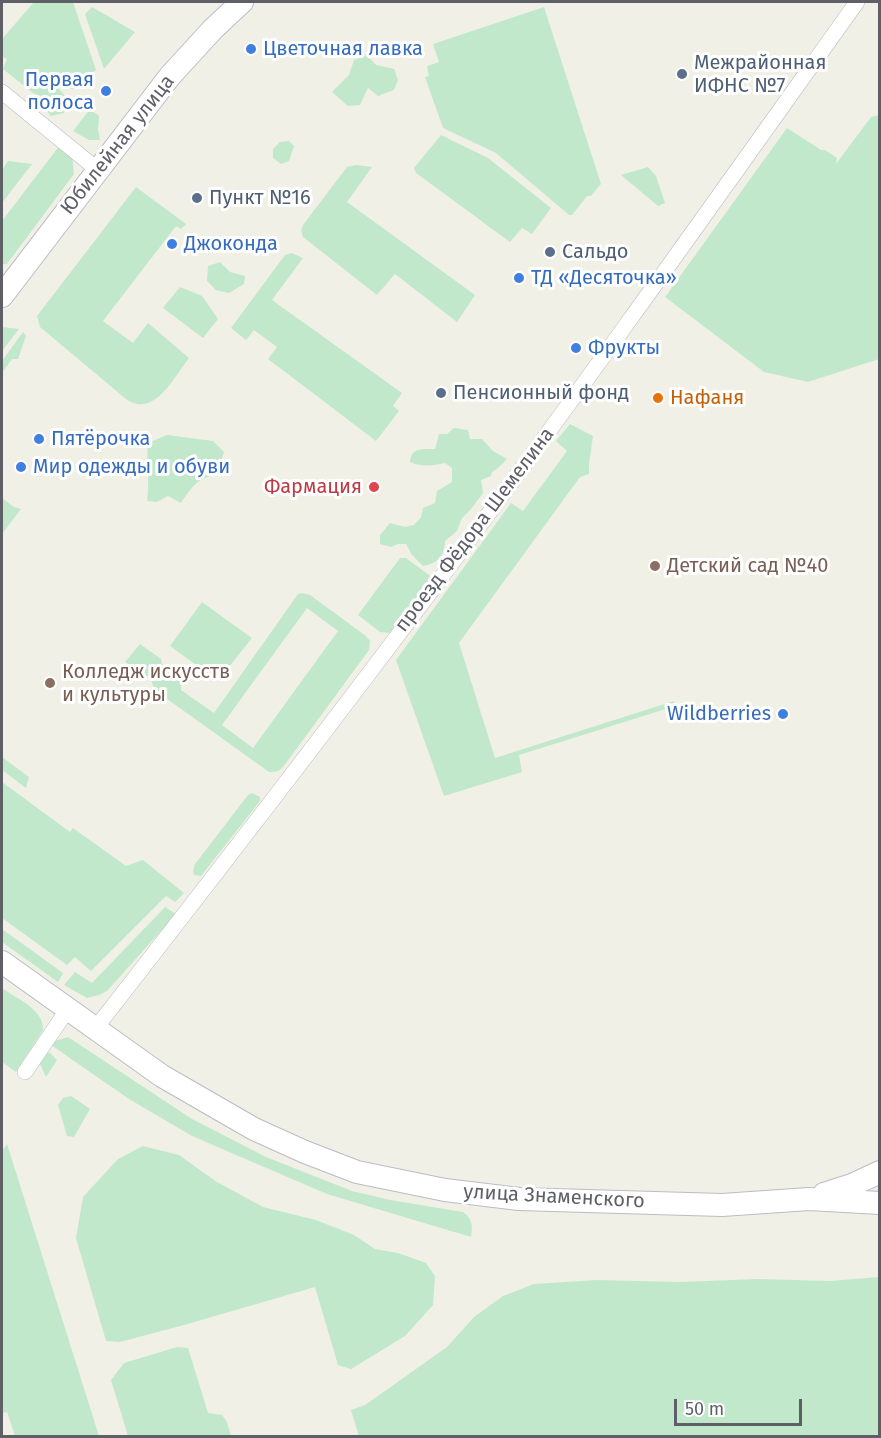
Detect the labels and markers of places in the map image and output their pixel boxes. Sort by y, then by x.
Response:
place label: Цветочная лавка [263,37,423,61]
marker: Цветочная лавка [244,42,258,56]
place label: Межрайонная ИФНС №7 [694,51,827,98]
marker: Межрайонная ИФНС №7 [675,67,689,81]
place label: Первая полоса [25,68,94,115]
marker: Первая полоса [99,84,113,98]
place label: Пункт №16 [209,186,311,210]
marker: Пункт №16 [190,191,204,205]
place label: Джоконда [184,232,278,256]
marker: Джоконда [165,237,179,251]
place label: Сальдо [562,240,629,264]
marker: Сальдо [543,245,557,259]
place label: ТД «Десяточка» [531,266,677,290]
marker: ТД «Десяточка» [512,271,526,285]
place label: Фрукты [588,336,660,360]
marker: Фрукты [569,341,583,355]
place label: Пенсионный фонд [453,381,629,405]
marker: Пенсионный фонд [434,386,448,400]
place label: Нафаня [670,386,744,410]
marker: Нафаня [651,391,665,405]
place label: Пятёрочка [51,427,150,451]
marker: Пятёрочка [32,432,46,446]
place label: Мир одежды и обуви [33,455,230,479]
marker: Мир одежды и обуви [14,460,28,474]
place label: Фармация [264,475,362,499]
marker: Фармация [367,480,381,494]
place label: Детский сад №40 [667,554,828,578]
marker: Детский сад №40 [648,559,662,573]
place label: Колледж искусств и культуры [62,660,230,707]
marker: Колледж искусств и культуры [43,676,57,690]
place label: Wildberries [667,702,771,726]
marker: Wildberries [776,707,790,721]

